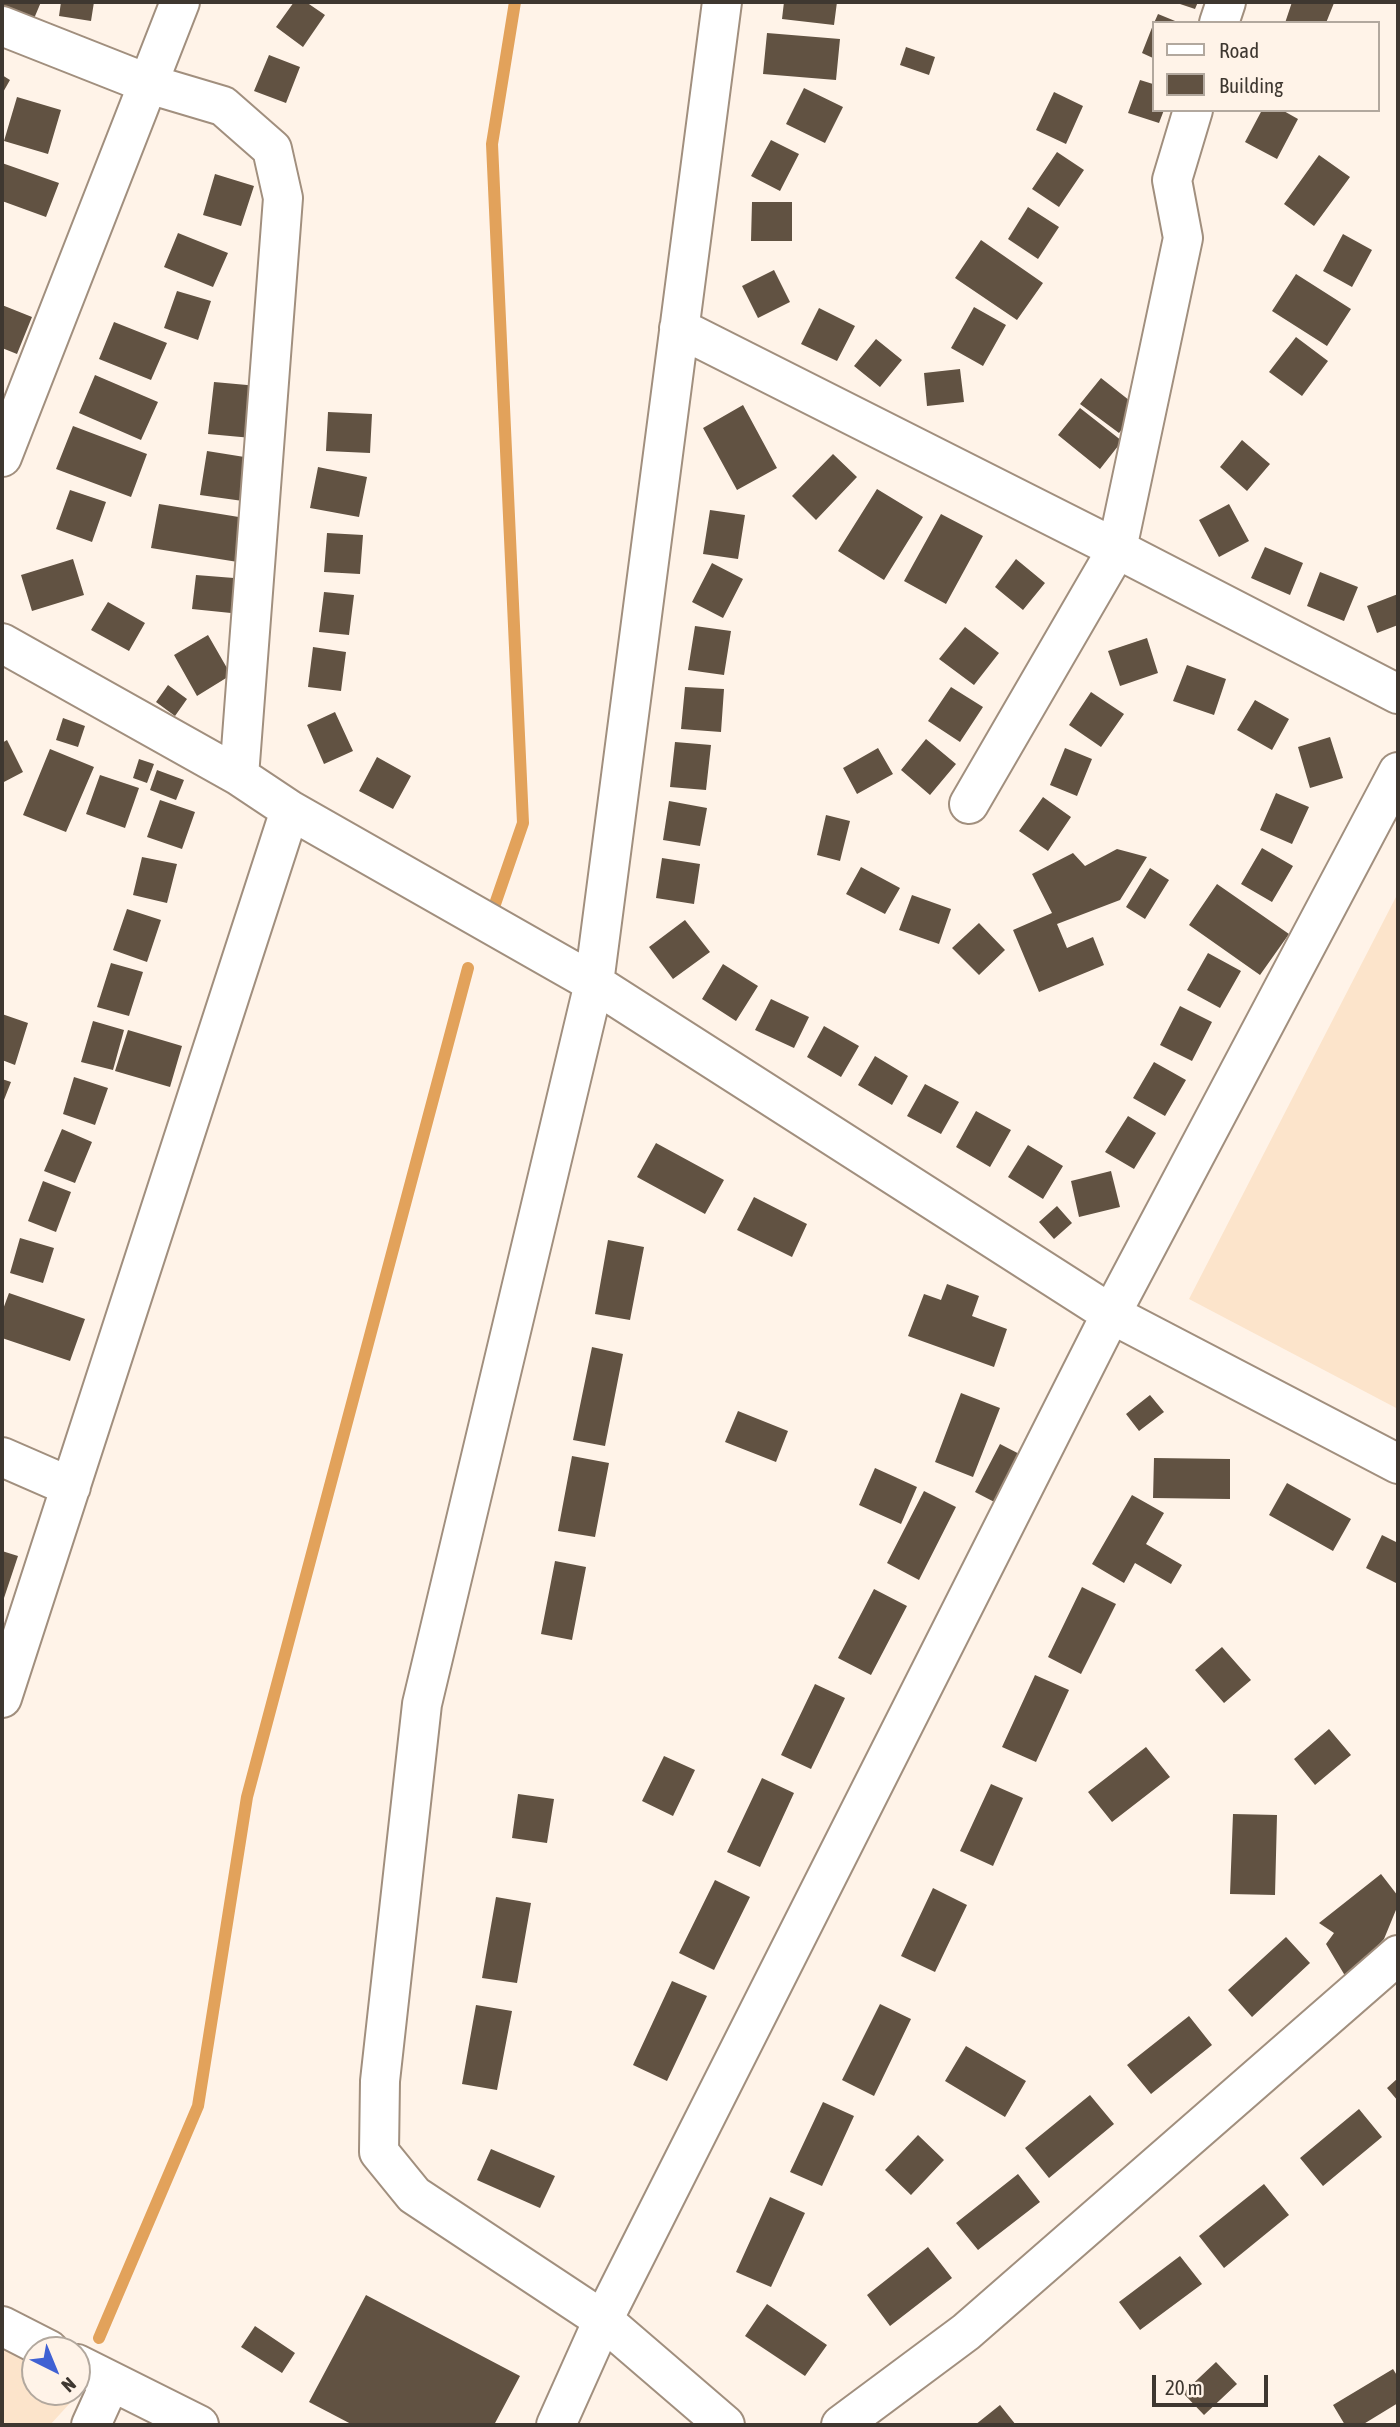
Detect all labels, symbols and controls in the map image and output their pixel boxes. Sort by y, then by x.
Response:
legend [1152,21,1379,112]
text: Road [1219,38,1259,62]
text: Building [1219,73,1283,97]
north arrow [21,2336,91,2406]
scale bar [1155,2360,1270,2404]
text: N [57,2373,81,2397]
text: 20 m [1165,2375,1203,2399]

